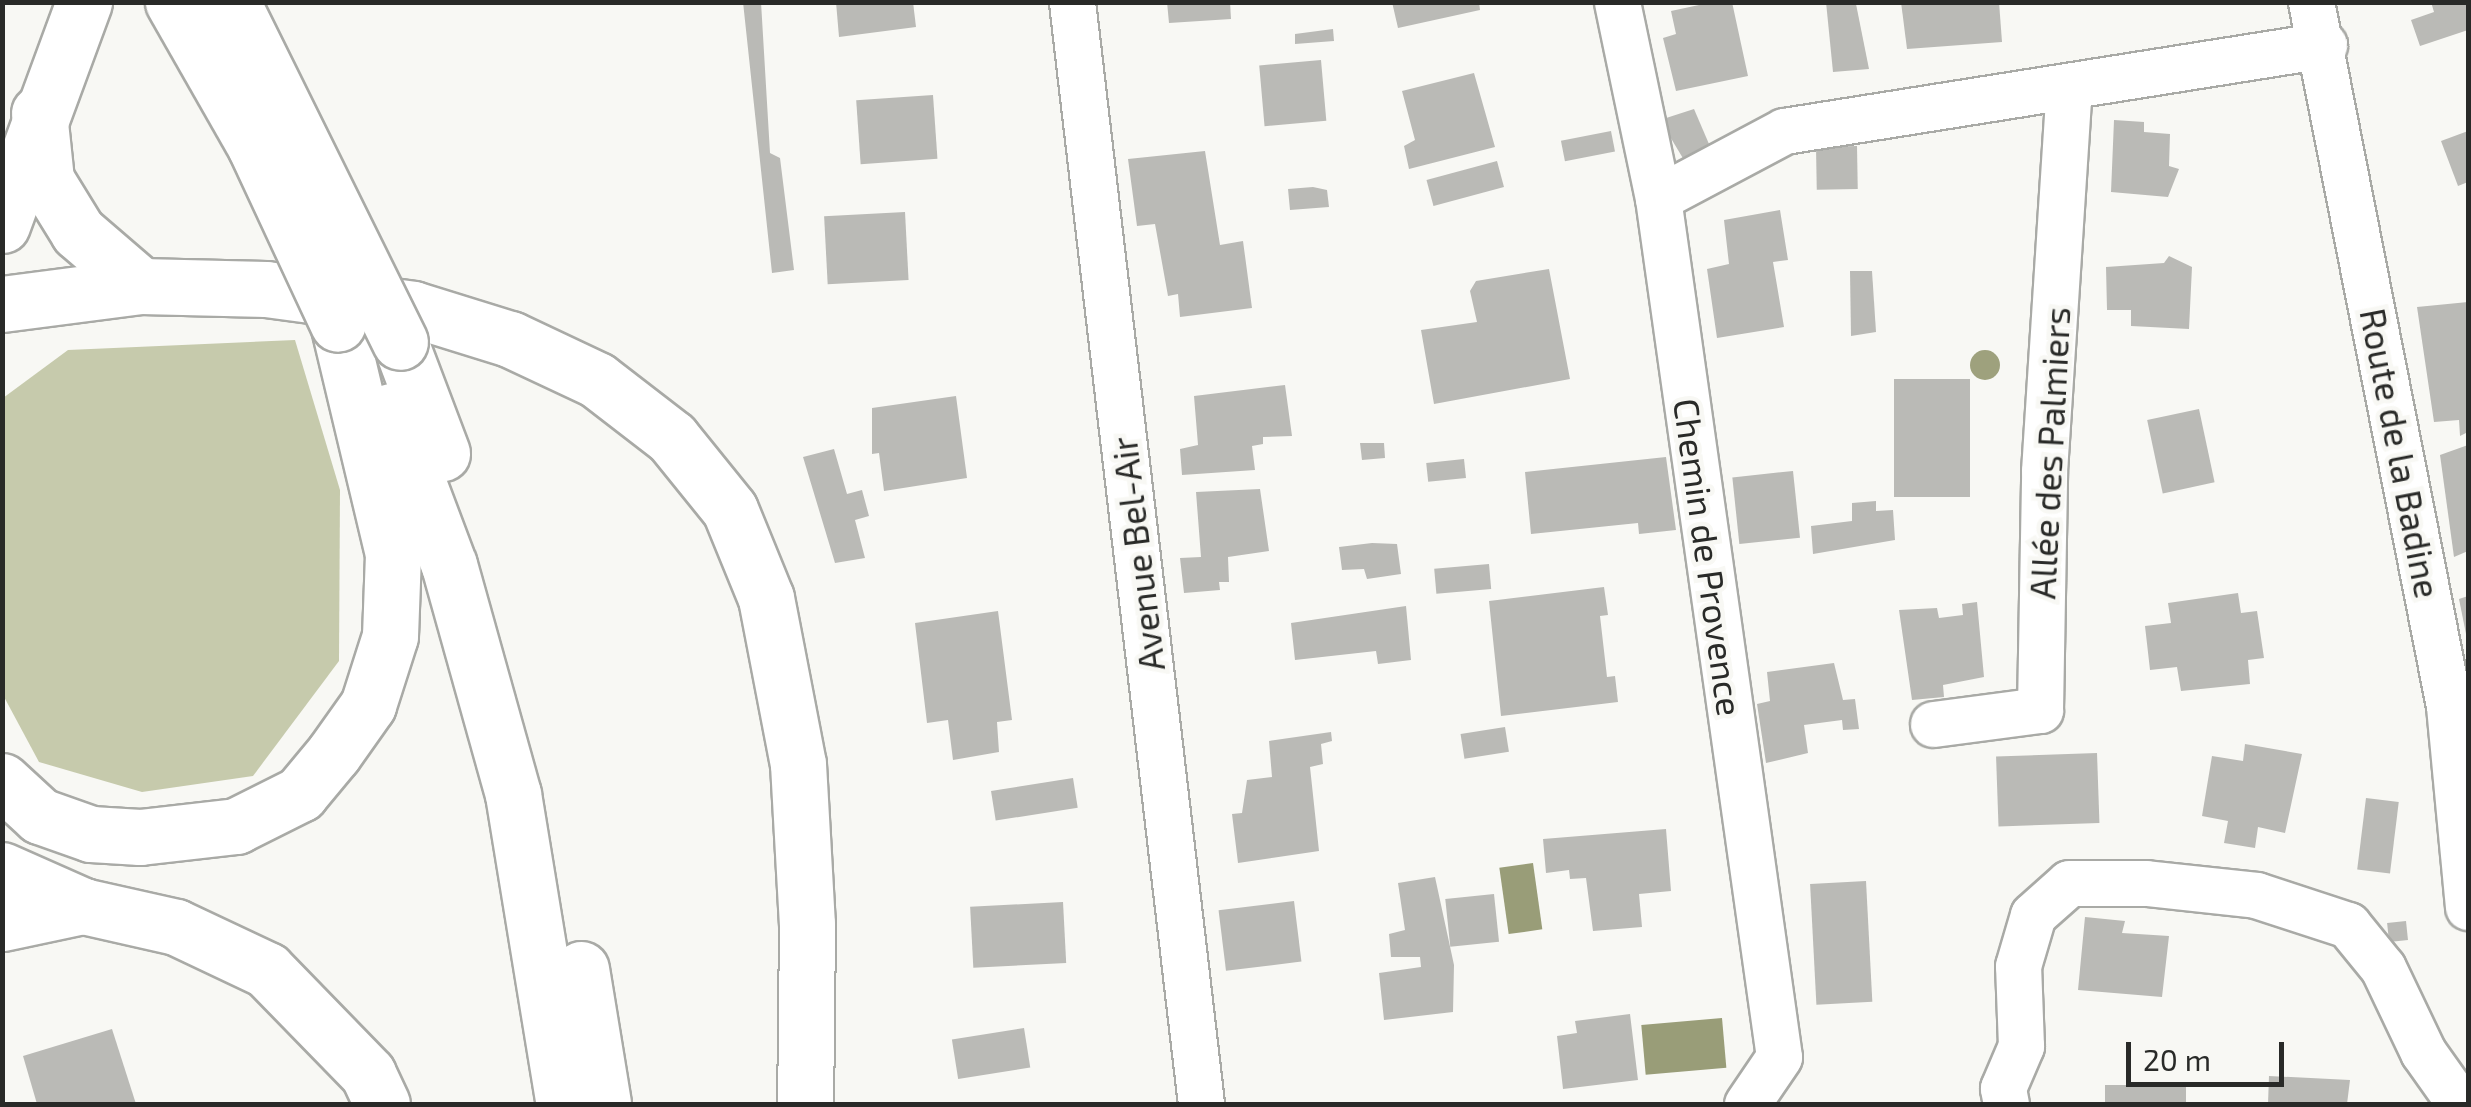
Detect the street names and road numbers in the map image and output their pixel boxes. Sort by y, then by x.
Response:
street label: Route de la Badine [2352,305,2450,601]
street label: Allée des Palmiers [2020,306,2078,600]
street label: Chemin de Provence [1666,396,1752,718]
street label: Avenue Bel-Air [1102,435,1172,673]

